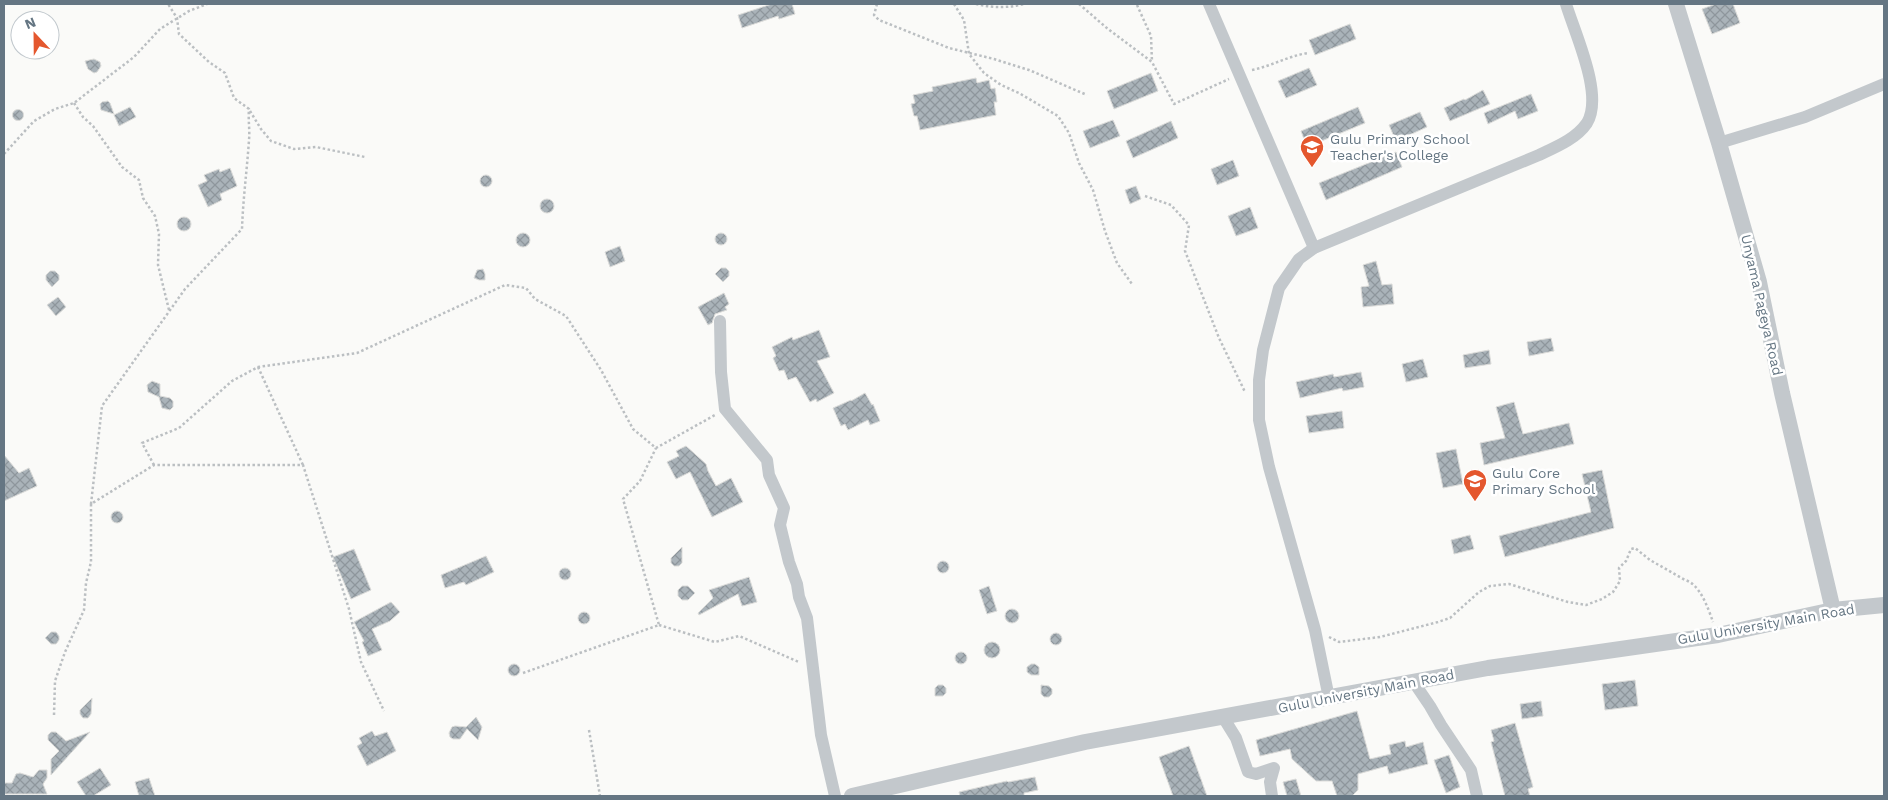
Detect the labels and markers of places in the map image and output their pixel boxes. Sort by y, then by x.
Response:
place label: Gulu Primary School Teacher's College [1330,131,1470,163]
school or university icon: Gulu Primary School Teacher's College [1299,134,1325,168]
place label: Gulu Core Primary School [1492,465,1596,497]
school or university icon: Gulu Core Primary School [1462,468,1488,502]

